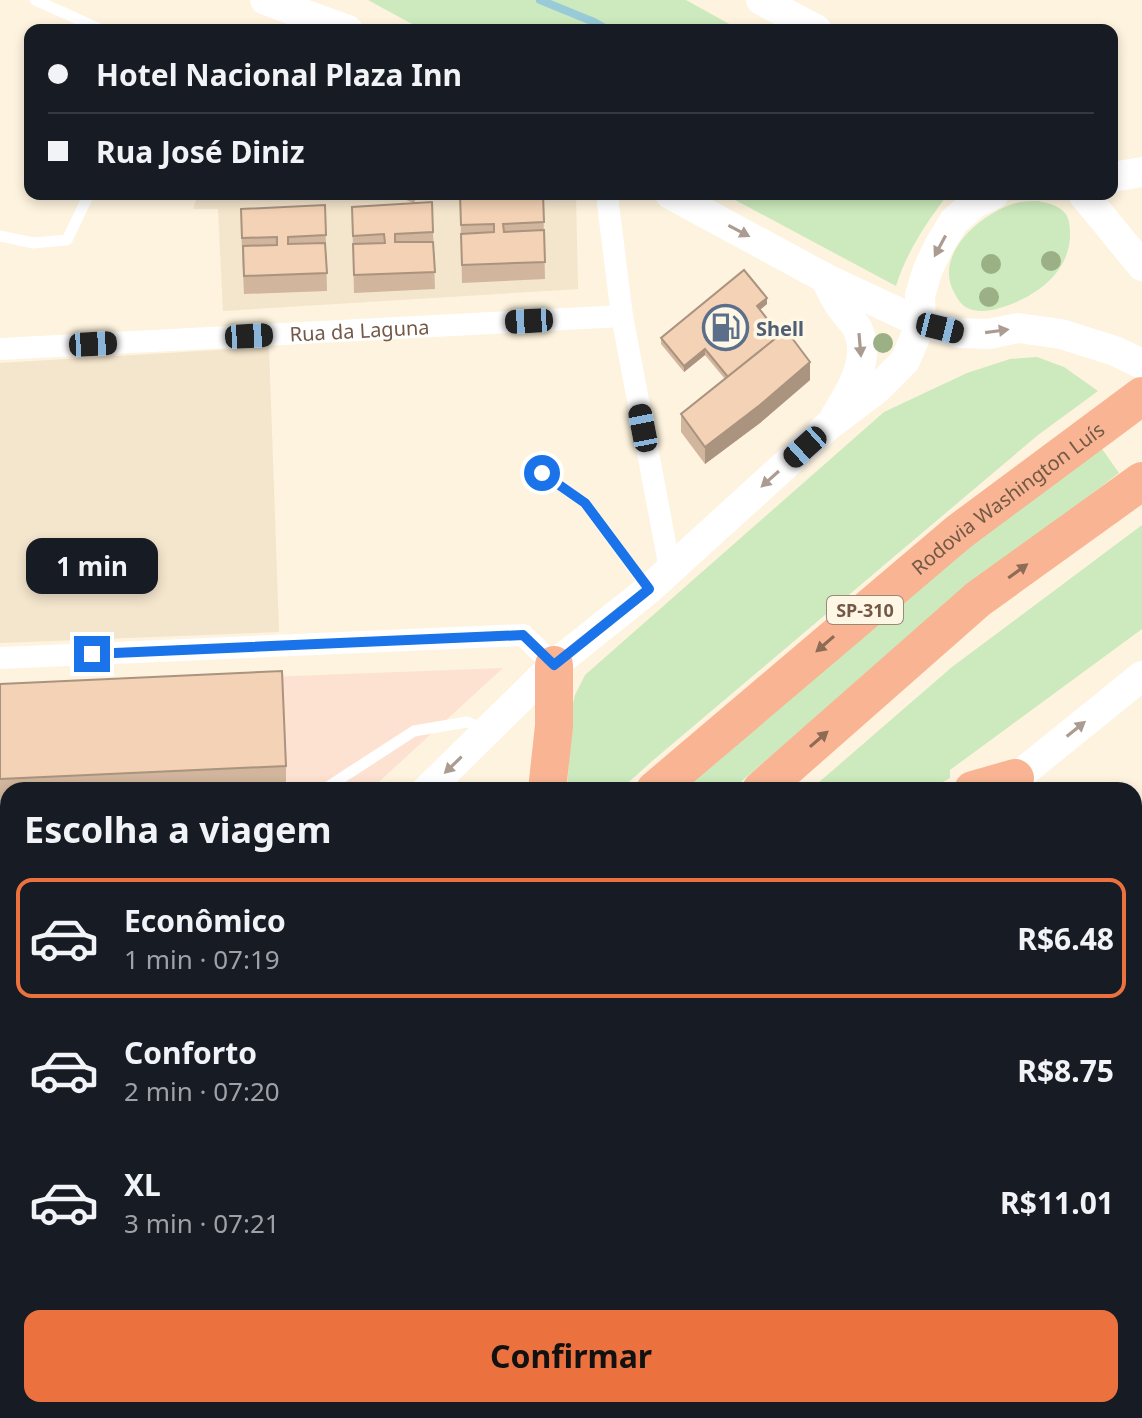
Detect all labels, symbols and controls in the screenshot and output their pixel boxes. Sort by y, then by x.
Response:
text: Hotel Nacional Plaza Inn [96,54,462,95]
text: Rua José Diniz [96,131,305,172]
one-way arrow [727,225,750,238]
one-way arrow [933,234,946,257]
fuel station icon: Shell [701,304,749,352]
car [504,308,554,334]
car [914,311,966,345]
street label: Rua da Laguna [289,313,430,347]
place label: Shell [756,315,804,342]
car [224,323,274,349]
one-way arrow [985,325,1010,338]
car [68,331,118,357]
one-way arrow [854,333,867,358]
car [627,402,659,454]
street label: Rodovia Washington Luís [905,415,1109,580]
car [779,422,831,472]
route start [524,455,560,491]
one-way arrow [761,469,780,487]
callout: 1 min [26,538,158,594]
text: 1 min [56,548,128,584]
one-way arrow [1007,564,1028,579]
road number: SP-310 [827,596,903,624]
one-way arrow [815,635,834,653]
route end [74,636,110,672]
one-way arrow [1066,721,1086,738]
one-way arrow [810,730,829,748]
one-way arrow [444,756,463,774]
text: Escolha a viagem [24,805,332,854]
text: Econômico [124,900,286,941]
icon: car [28,902,100,974]
text: R$6.48 [1017,918,1114,959]
text: 1 min · 07:19 [124,941,280,977]
text: Conforto [124,1032,257,1073]
icon: car [28,1034,100,1106]
text: R$8.75 [1017,1050,1114,1091]
text: 2 min · 07:20 [124,1073,280,1109]
text: XL [124,1164,161,1205]
icon: car [28,1166,100,1238]
text: R$11.01 [1000,1182,1114,1223]
text: 3 min · 07:21 [124,1205,280,1241]
button: Confirmar [24,1310,1118,1402]

